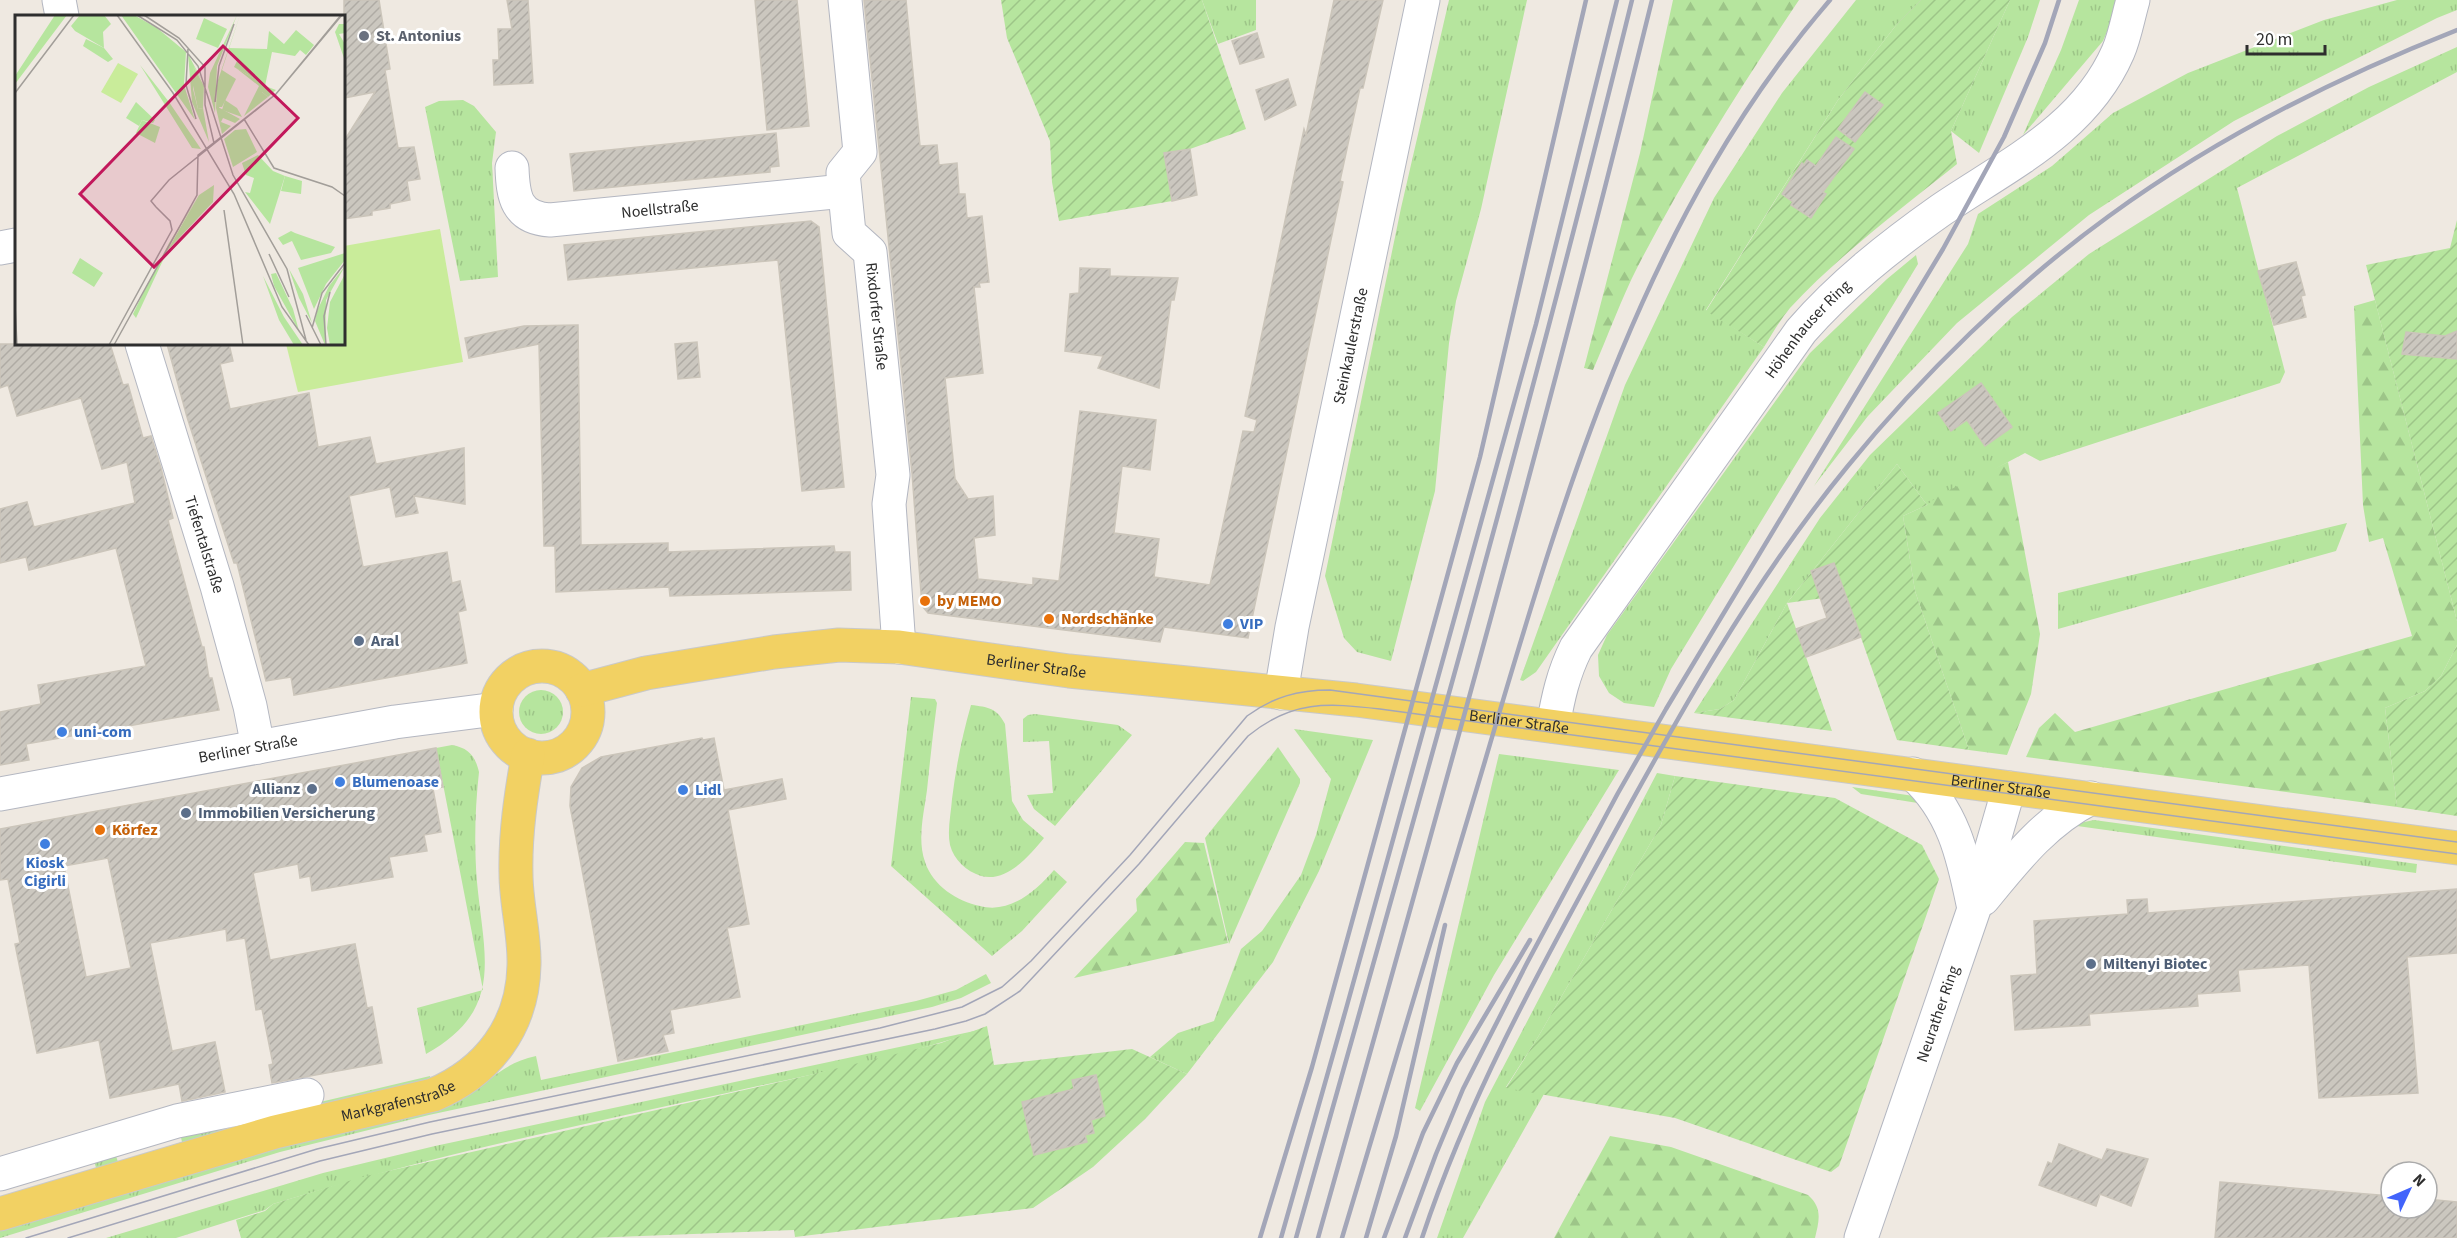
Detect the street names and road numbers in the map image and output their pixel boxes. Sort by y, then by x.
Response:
street label: Noellstraße [620,194,700,224]
street label: Rixdorfer Straße [860,261,893,371]
street label: Höhenhauser Ring [1760,275,1856,383]
street label: Steinkaulerstraße [1328,286,1374,406]
street label: Tiefentalstraße [179,493,230,596]
street label: Berliner Straße [985,648,1087,684]
street label: Berliner Straße [1468,704,1570,740]
street label: Berliner Straße [197,729,299,769]
street label: Berliner Straße [1949,769,2052,804]
street label: Neurather Ring [1911,963,1965,1065]
street label: Markgrafenstraße [339,1075,460,1127]

